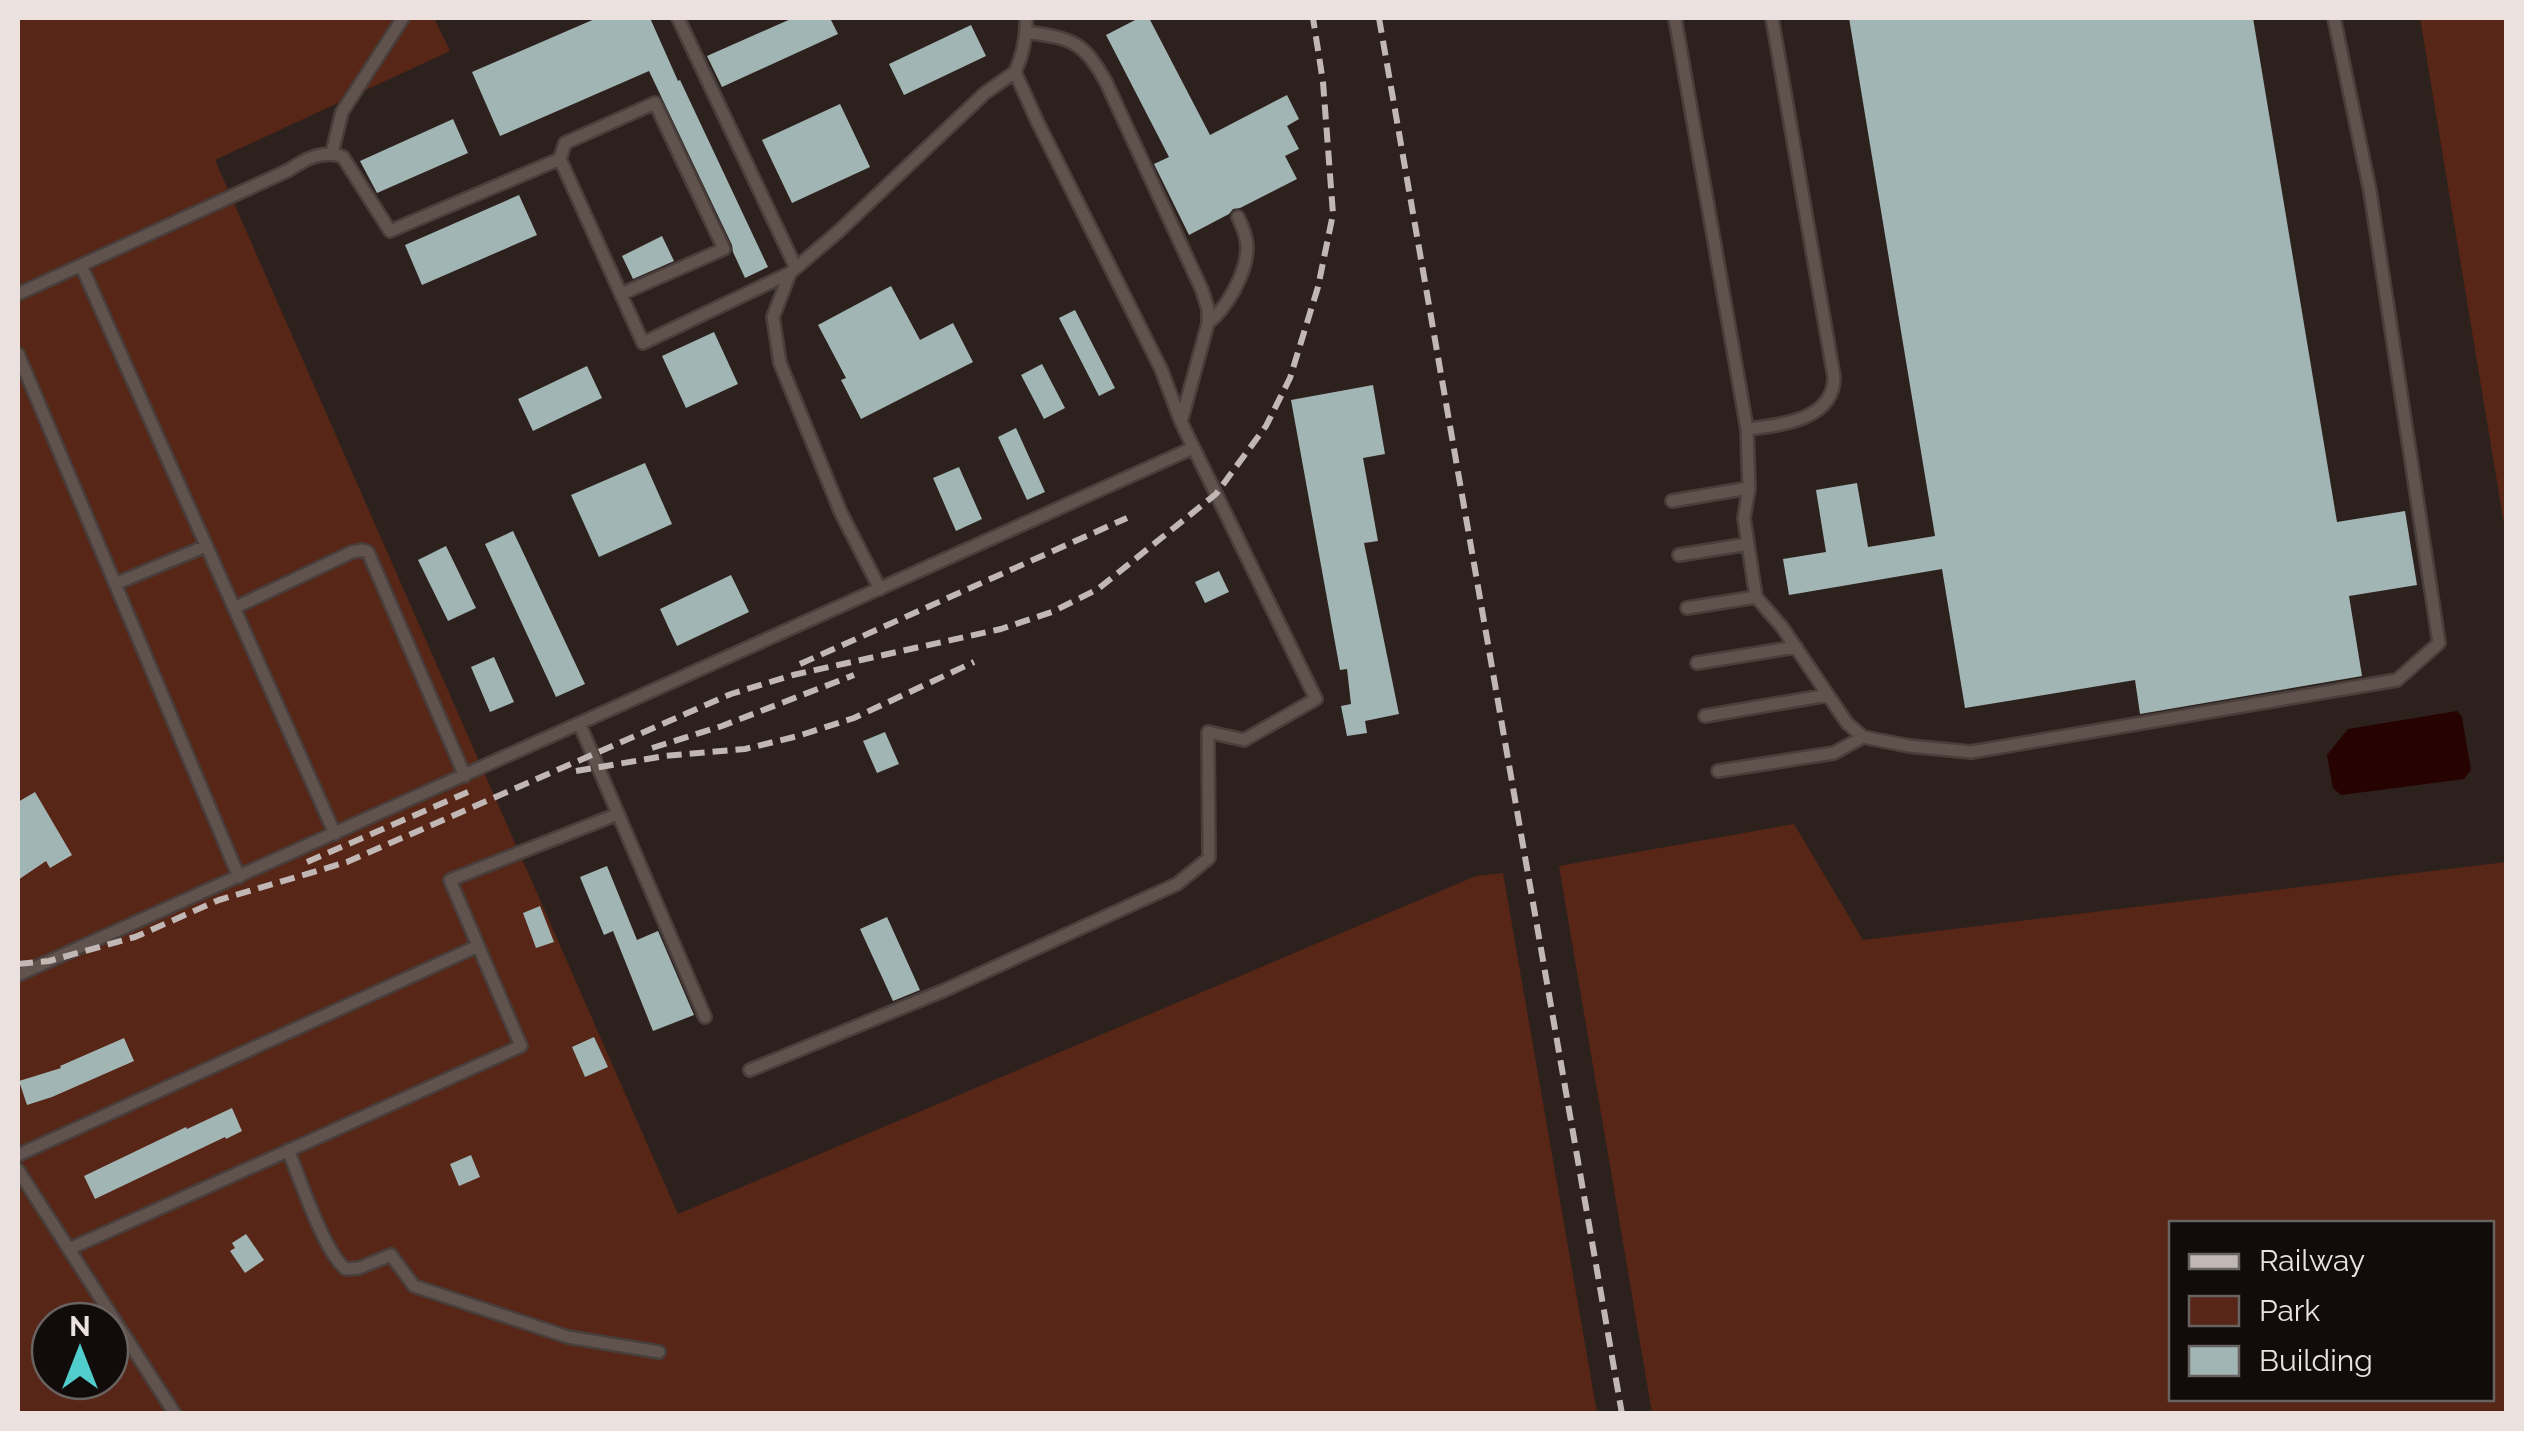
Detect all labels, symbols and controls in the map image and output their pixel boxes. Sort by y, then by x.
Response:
legend [2169,1221,2494,1401]
text: Railway [2259,1243,2365,1278]
text: Park [2259,1293,2320,1328]
north arrow [30,1301,130,1401]
text: N [69,1310,91,1343]
text: Building [2259,1343,2373,1378]

